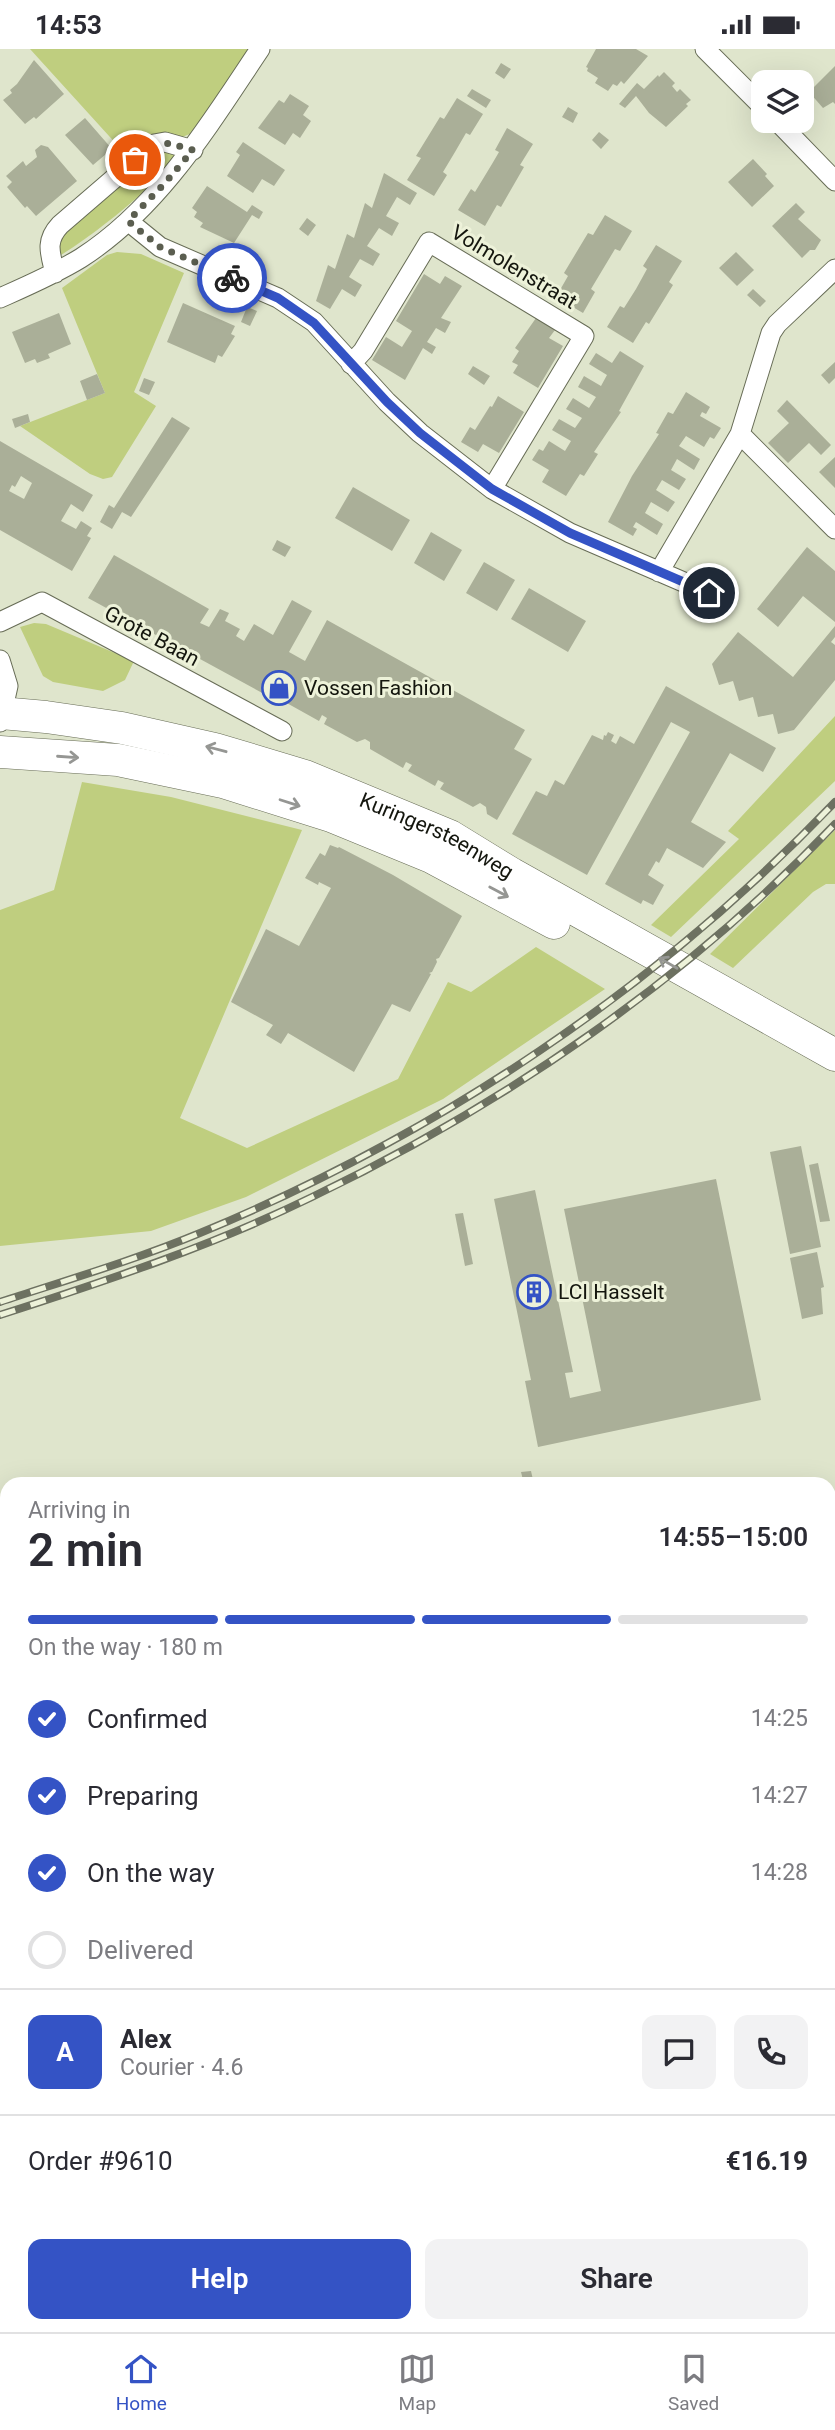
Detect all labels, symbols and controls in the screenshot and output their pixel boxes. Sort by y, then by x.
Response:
text: 14:53 [35,10,102,40]
map controls [751,70,814,133]
button: layers [751,70,814,133]
pin [105,130,165,190]
icon: bag [116,141,154,179]
street label: Volmolenstraat [447,220,581,314]
courier [197,243,267,313]
icon: bike [213,259,251,297]
pin [679,563,739,623]
icon: home [690,574,728,612]
street label: Grote Baan [100,601,204,671]
shop icon: Vossen Fashion [260,669,298,707]
place label: Vossen Fashion [304,676,452,700]
one-way arrow [205,742,227,755]
one-way arrow [56,751,79,764]
street label: Kuringersteenweg [356,788,518,884]
one-way arrow [279,798,301,811]
one-way arrow [488,886,509,900]
one-way arrow [659,956,679,970]
building icon: LCI Hasselt [515,1273,553,1311]
place label: LCI Hasselt [558,1280,665,1304]
text: Arriving in [28,1497,131,1524]
text: 14:55–15:00 [658,1522,808,1552]
text: 2 min [28,1523,143,1577]
text: On the way · 180 m [28,1634,223,1661]
icon: check [28,1700,66,1738]
text: Confirmed [87,1704,208,1734]
text: 14:25 [751,1705,808,1732]
icon: check [28,1777,66,1815]
text: Preparing [87,1781,199,1811]
text: 14:27 [751,1782,808,1809]
icon: check [28,1854,66,1892]
text: On the way [87,1858,215,1888]
text: 14:28 [751,1859,808,1886]
text: Delivered [87,1935,194,1965]
button: chat [642,2015,716,2089]
button: phone [734,2015,808,2089]
text: Alex [120,2024,172,2054]
text: A [56,2037,74,2067]
text: Courier · 4.6 [120,2054,243,2081]
text: Order #9610 [28,2146,173,2176]
text: €16.19 [726,2146,808,2176]
button: Help [28,2239,411,2319]
button: Share [425,2239,808,2319]
tab: Home [116,2350,167,2415]
tab: Map [398,2350,436,2415]
tab: Saved [668,2350,719,2415]

